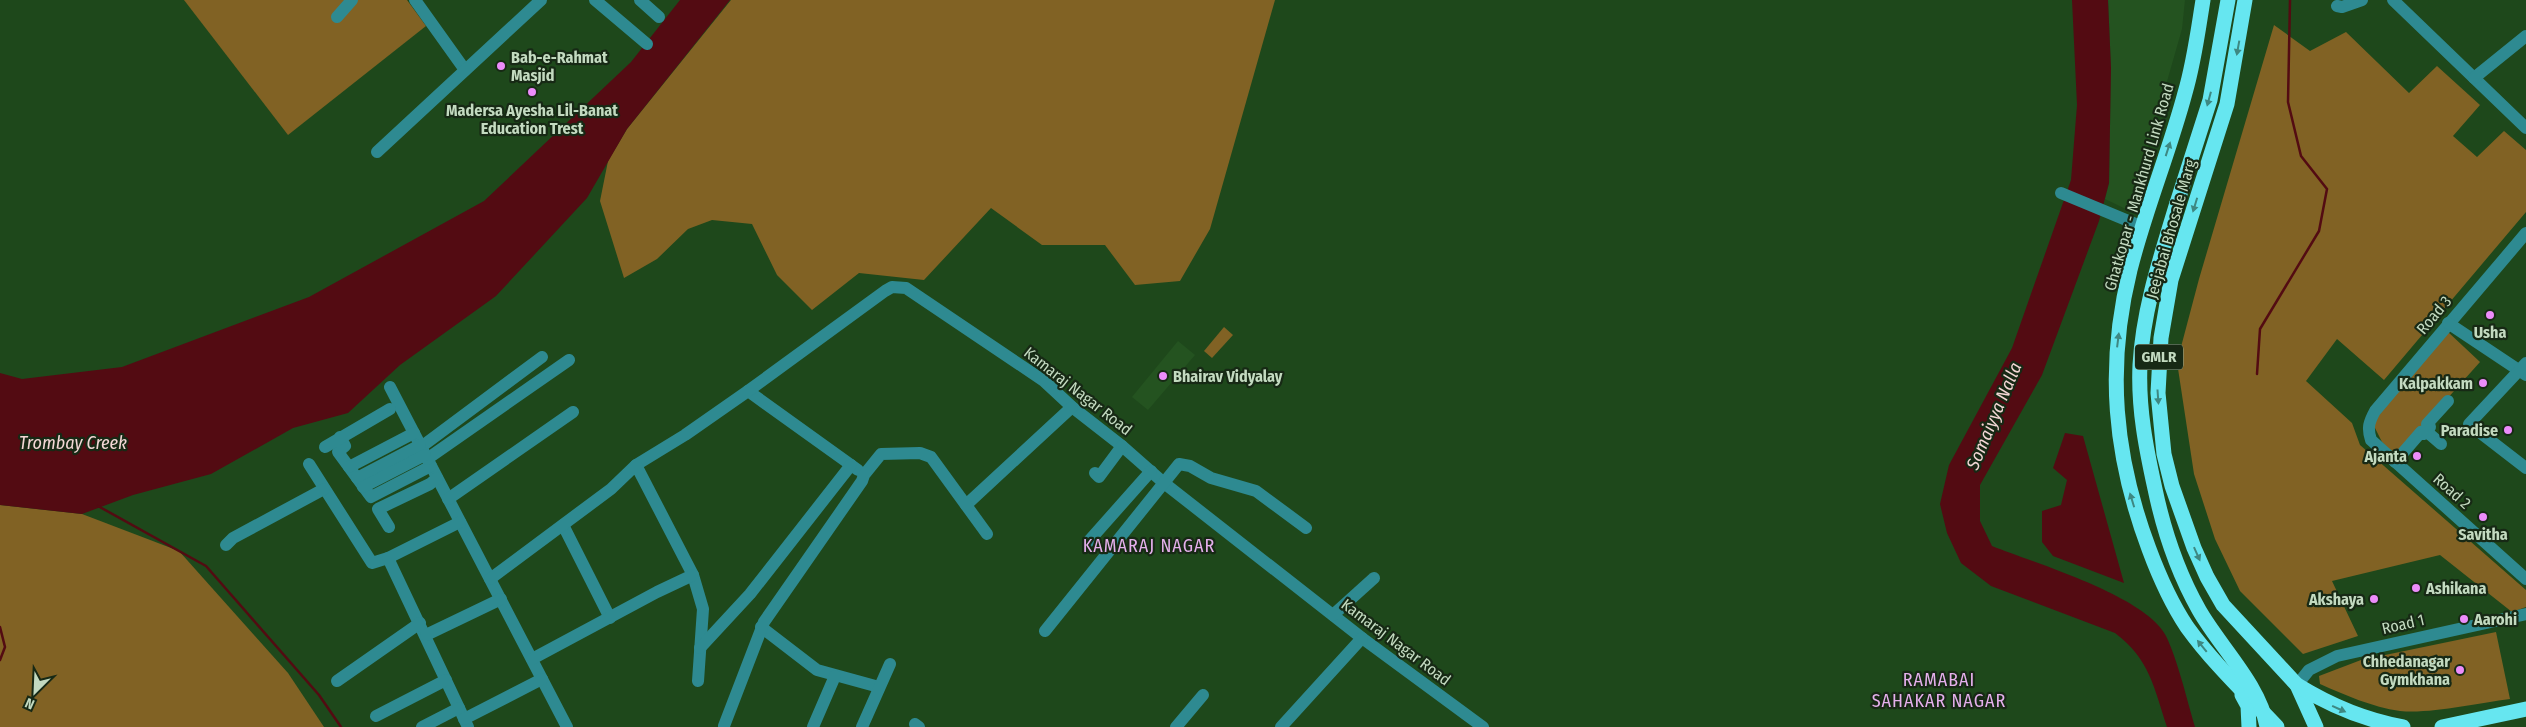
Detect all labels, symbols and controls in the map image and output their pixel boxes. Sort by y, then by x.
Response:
one-way arrow [2234,41,2242,57]
place label: Bab-e-Rahmat Masjid [511,48,608,85]
marker: Bab-e-Rahmat Masjid [495,60,507,72]
street label: Ghatkopar - Mankhurd Link Road [2100,81,2178,293]
marker: Madersa Ayesha Lil-Banat Education Trest [526,86,538,98]
one-way arrow [2205,92,2213,107]
place label: Madersa Ayesha Lil-Banat Education Trest [446,101,618,138]
one-way arrow [2164,141,2172,156]
street label: Jeejabai Bhosale Marg [2142,157,2200,301]
one-way arrow [2191,197,2198,212]
street label: Road 3 [2413,292,2455,338]
marker: Usha [2484,309,2496,321]
place label: Usha [2474,323,2506,342]
one-way arrow [2114,331,2122,347]
street label: Kamaraj Nagar Road [1020,343,1136,439]
road number: GMLR [2135,344,2183,370]
water label: Somaiyya Nalla [1961,359,2026,474]
place label: Bhairav Vidyalay [1173,367,1283,386]
marker: Bhairav Vidyalay [1157,370,1169,382]
place label: Kalpakkam [2399,374,2473,393]
marker: Kalpakkam [2477,377,2489,389]
one-way arrow [2155,390,2163,406]
place label: Paradise [2441,421,2498,440]
marker: Paradise [2502,424,2514,436]
water label: Trombay Creek [19,432,127,454]
place label: Ajanta [2363,447,2407,466]
marker: Ajanta [2411,450,2423,462]
street label: Road 2 [2429,469,2475,513]
one-way arrow [2128,493,2136,508]
marker: Savitha [2477,511,2489,523]
place label: Savitha [2458,525,2508,544]
district label: KAMARAJ NAGAR [1083,535,1215,557]
one-way arrow [2193,547,2201,561]
place label: Ashikana [2425,579,2486,598]
marker: Ashikana [2410,582,2422,594]
place label: Akshaya [2308,590,2364,609]
marker: Akshaya [2368,593,2380,605]
street label: Kamaraj Nagar Road [1338,595,1454,689]
street label: Road 1 [2380,610,2426,638]
place label: Aarohi [2473,610,2517,629]
marker: Aarohi [2458,613,2470,625]
one-way arrow [2197,640,2208,653]
place label: Chhedanagar Gymkhana [2363,652,2450,689]
marker: Chhedanagar Gymkhana [2454,664,2466,676]
north arrow [10,667,60,717]
district label: RAMABAI SAHAKAR NAGAR [1872,669,2006,712]
text: N [23,694,37,713]
one-way arrow [2332,705,2346,713]

